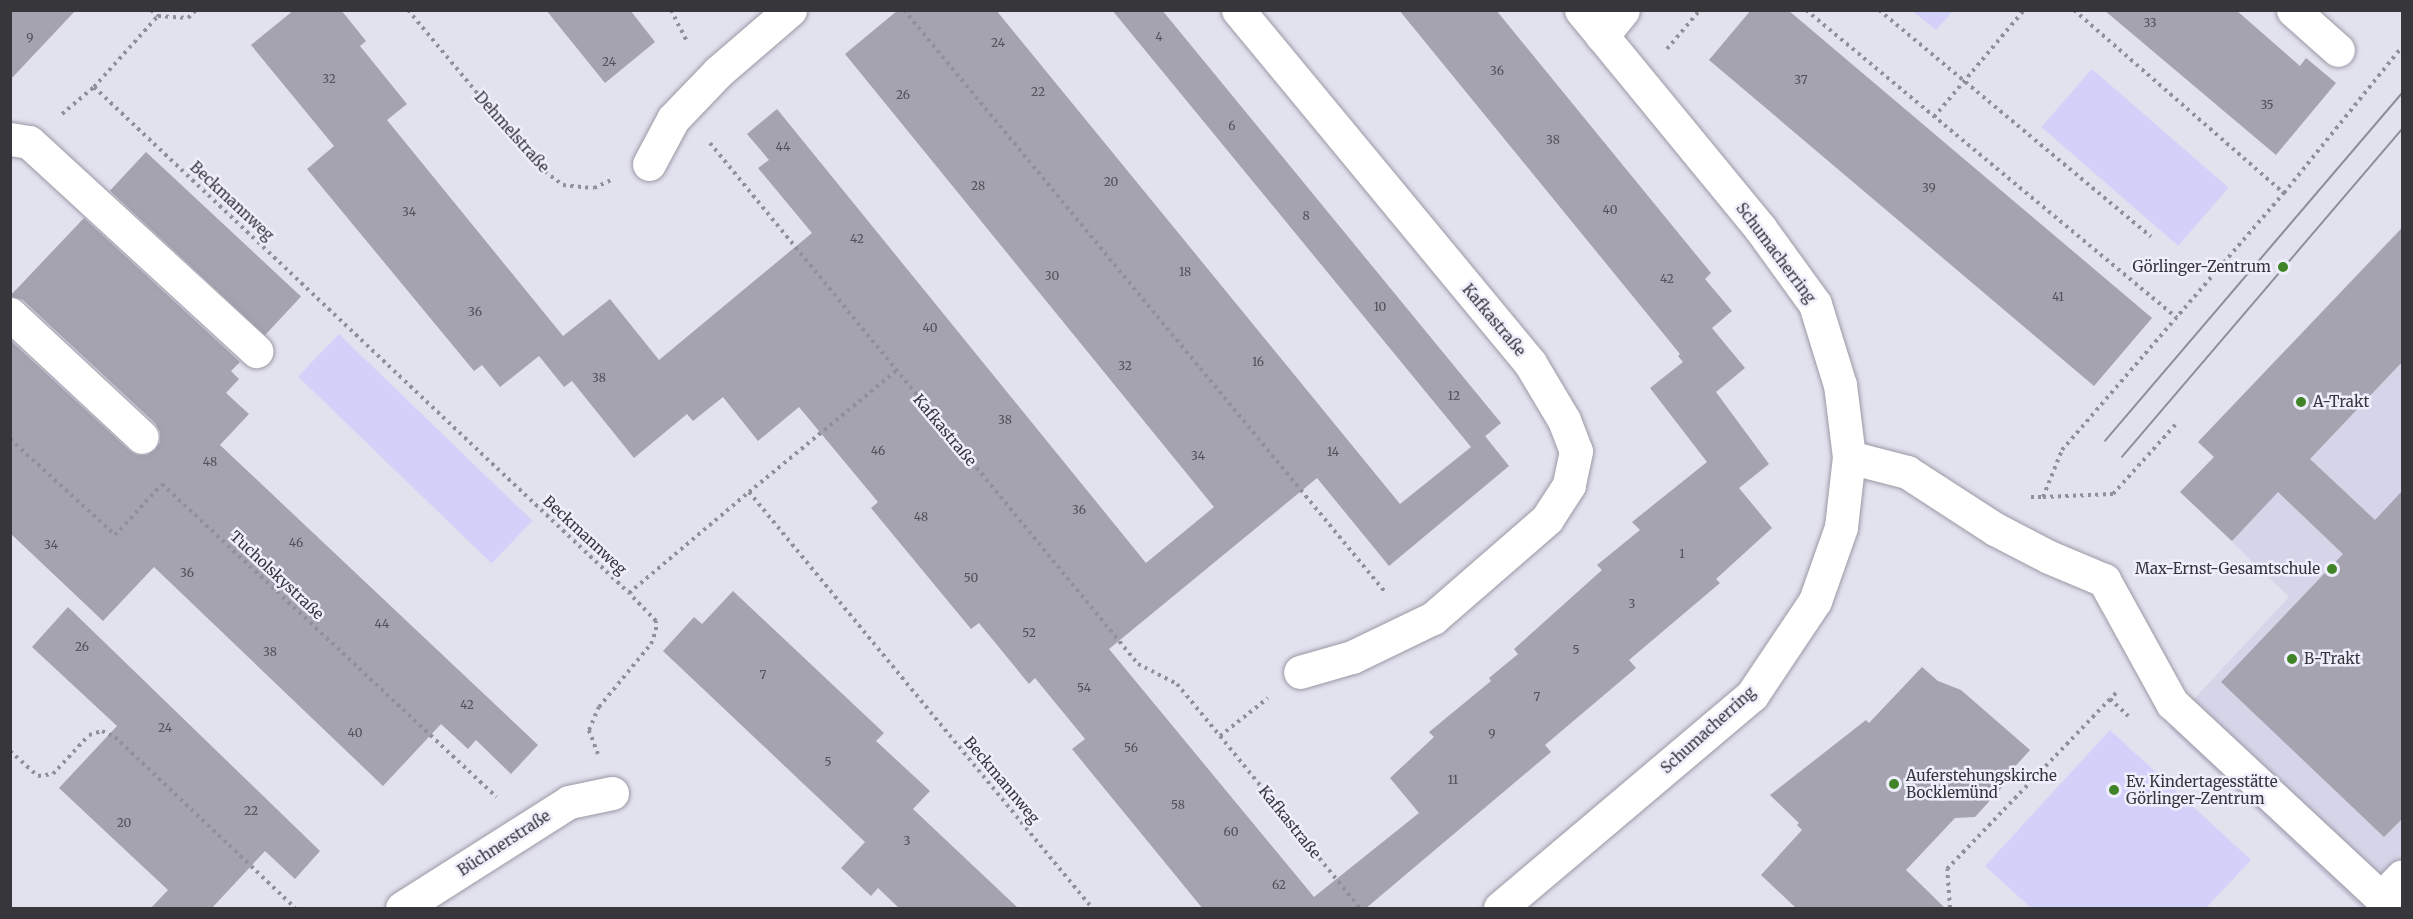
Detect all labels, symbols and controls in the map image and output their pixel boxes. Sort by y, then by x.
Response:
house number: 33 [2143,16,2157,30]
house number: 4 [1155,30,1163,44]
house number: 9 [26,31,34,45]
house number: 24 [991,36,1005,50]
house number: 24 [602,55,616,69]
house number: 36 [1490,64,1504,78]
house number: 32 [322,72,336,86]
house number: 37 [1794,73,1808,87]
house number: 22 [1031,85,1045,99]
street label: Dehmelstraße [471,88,553,176]
house number: 26 [896,88,910,102]
house number: 35 [2260,98,2274,112]
house number: 6 [1228,119,1236,133]
house number: 38 [1546,133,1560,147]
house number: 44 [776,140,790,154]
street label: Beckmannweg [187,158,277,244]
house number: 20 [1104,175,1118,189]
house number: 28 [971,179,985,193]
house number: 39 [1922,181,1936,195]
street label: Schumacherring [1732,199,1820,307]
house number: 40 [1603,203,1617,217]
house number: 34 [402,205,416,219]
house number: 8 [1302,209,1310,223]
house number: 42 [850,232,864,246]
place label: Görlinger-Zentrum [2132,258,2271,276]
marker: Görlinger-Zentrum [2276,260,2290,274]
house number: 18 [1179,265,1191,279]
house number: 30 [1045,269,1059,283]
house number: 42 [1660,272,1674,286]
street label: Kafkastraße [1459,280,1529,360]
house number: 41 [2052,290,2064,304]
house number: 10 [1374,300,1386,314]
house number: 36 [468,305,482,319]
house number: 40 [923,321,937,335]
house number: 16 [1252,355,1264,369]
house number: 32 [1118,359,1132,373]
house number: 38 [592,371,606,385]
house number: 12 [1448,389,1460,403]
street label: Kafkastraße [910,390,980,470]
place label: A-Trakt [2313,393,2369,411]
marker: A-Trakt [2294,395,2308,409]
house number: 38 [998,413,1012,427]
house number: 46 [871,444,885,458]
house number: 14 [1327,445,1339,459]
house number: 34 [1191,449,1205,463]
house number: 48 [203,455,217,469]
street label: Beckmannweg [540,492,630,578]
house number: 36 [1072,503,1086,517]
house number: 48 [914,510,928,524]
street label: Tucholskystraße [226,527,328,623]
house number: 46 [289,536,303,550]
house number: 34 [44,538,58,552]
house number: 1 [1679,547,1685,561]
place label: Max-Ernst-Gesamtschule [2135,560,2320,578]
marker: Max-Ernst-Gesamtschule [2325,562,2339,576]
house number: 36 [180,566,194,580]
house number: 50 [964,571,978,585]
house number: 3 [1629,597,1635,611]
house number: 44 [375,617,389,631]
house number: 52 [1022,626,1036,640]
house number: 26 [75,640,89,654]
house number: 5 [1572,643,1580,657]
house number: 38 [263,645,277,659]
place label: B-Trakt [2304,650,2361,668]
marker: B-Trakt [2285,652,2299,666]
house number: 7 [760,668,766,682]
house number: 54 [1077,681,1091,695]
street label: Schumacherring [1657,683,1759,777]
house number: 7 [1534,690,1540,704]
house number: 42 [460,698,474,712]
house number: 24 [158,721,172,735]
house number: 40 [348,726,362,740]
house number: 9 [1488,727,1496,741]
street label: Beckmannweg [961,733,1043,827]
house number: 56 [1124,741,1138,755]
house number: 5 [824,755,832,769]
place label: Auferstehungskirche Bocklemünd [1906,766,2057,801]
place label: Ev. Kindertagesstätte Görlinger-Zentrum [2126,772,2277,807]
house number: 11 [1448,773,1458,787]
marker: Auferstehungskirche Bocklemünd [1887,777,1901,791]
street label: Kafkastraße [1255,782,1325,862]
marker: Ev. Kindertagesstätte Görlinger-Zentrum [2107,783,2121,797]
house number: 58 [1171,798,1185,812]
house number: 22 [244,804,258,818]
street label: Büchnerstraße [454,806,554,880]
house number: 20 [117,816,131,830]
house number: 60 [1224,825,1238,839]
house number: 3 [904,834,910,848]
house number: 62 [1272,878,1286,892]

